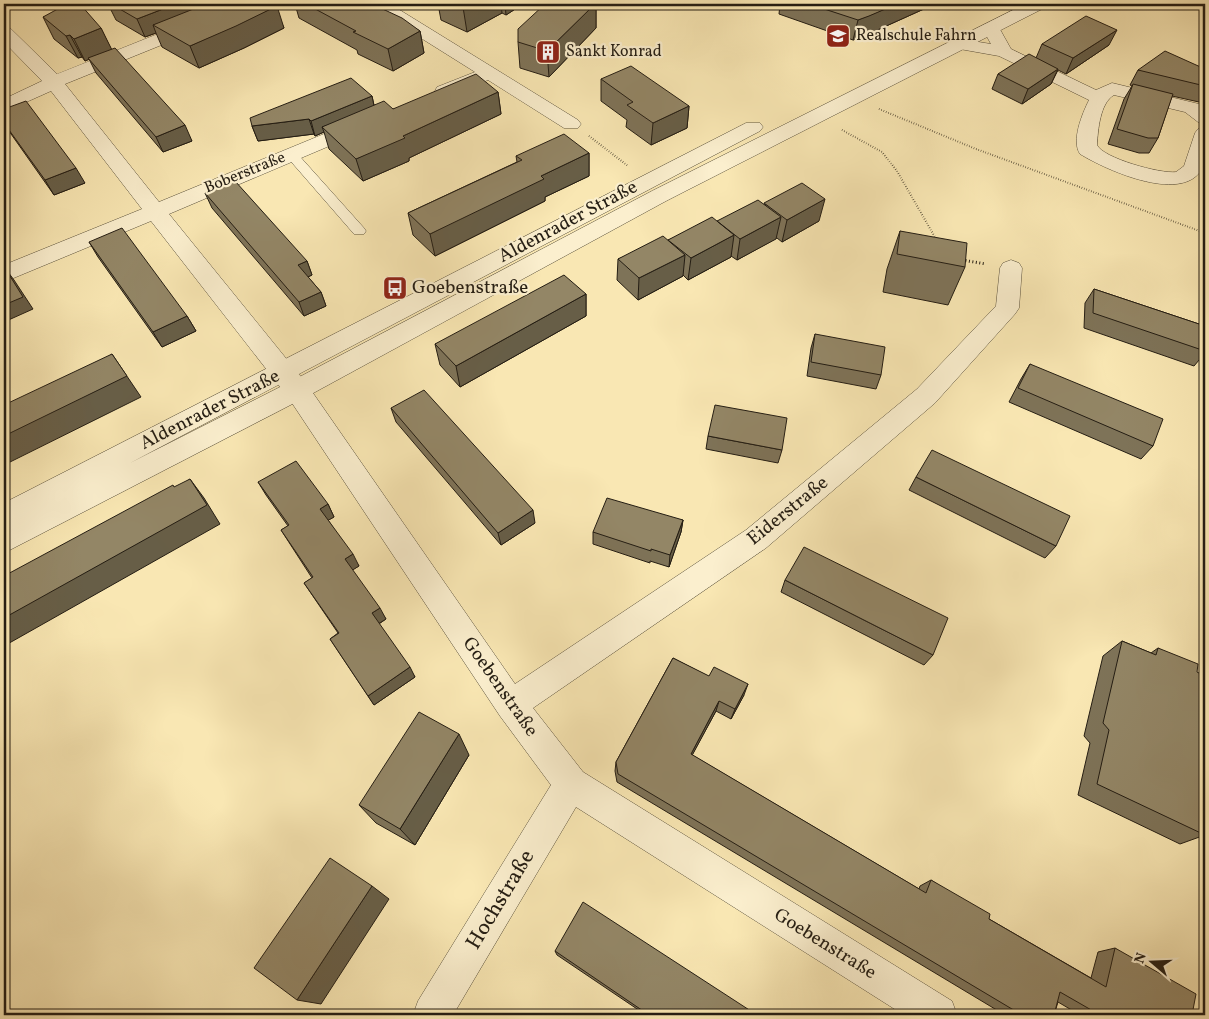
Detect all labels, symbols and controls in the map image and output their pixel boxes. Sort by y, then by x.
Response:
school or university icon: Realschule Fahrn [825,23,851,49]
place label: Realschule Fahrn [856,25,977,47]
building icon: Sankt Konrad [535,39,561,65]
place label: Sankt Konrad [566,41,662,63]
street label: Boberstraße [201,147,289,199]
street label: Aldenrader Straße [494,174,642,270]
bus stop icon: Goebenstraße [382,275,408,301]
place label: Goebenstraße [412,275,528,301]
street label: Aldenrader Straße [135,363,285,457]
street label: Eiderstraße [742,470,834,552]
street label: Goebenstraße [456,632,544,742]
street label: Hochstraße [459,844,543,956]
street label: Goebenstraße [769,902,881,986]
north arrow [1126,936,1176,986]
text: N [1130,950,1152,966]

